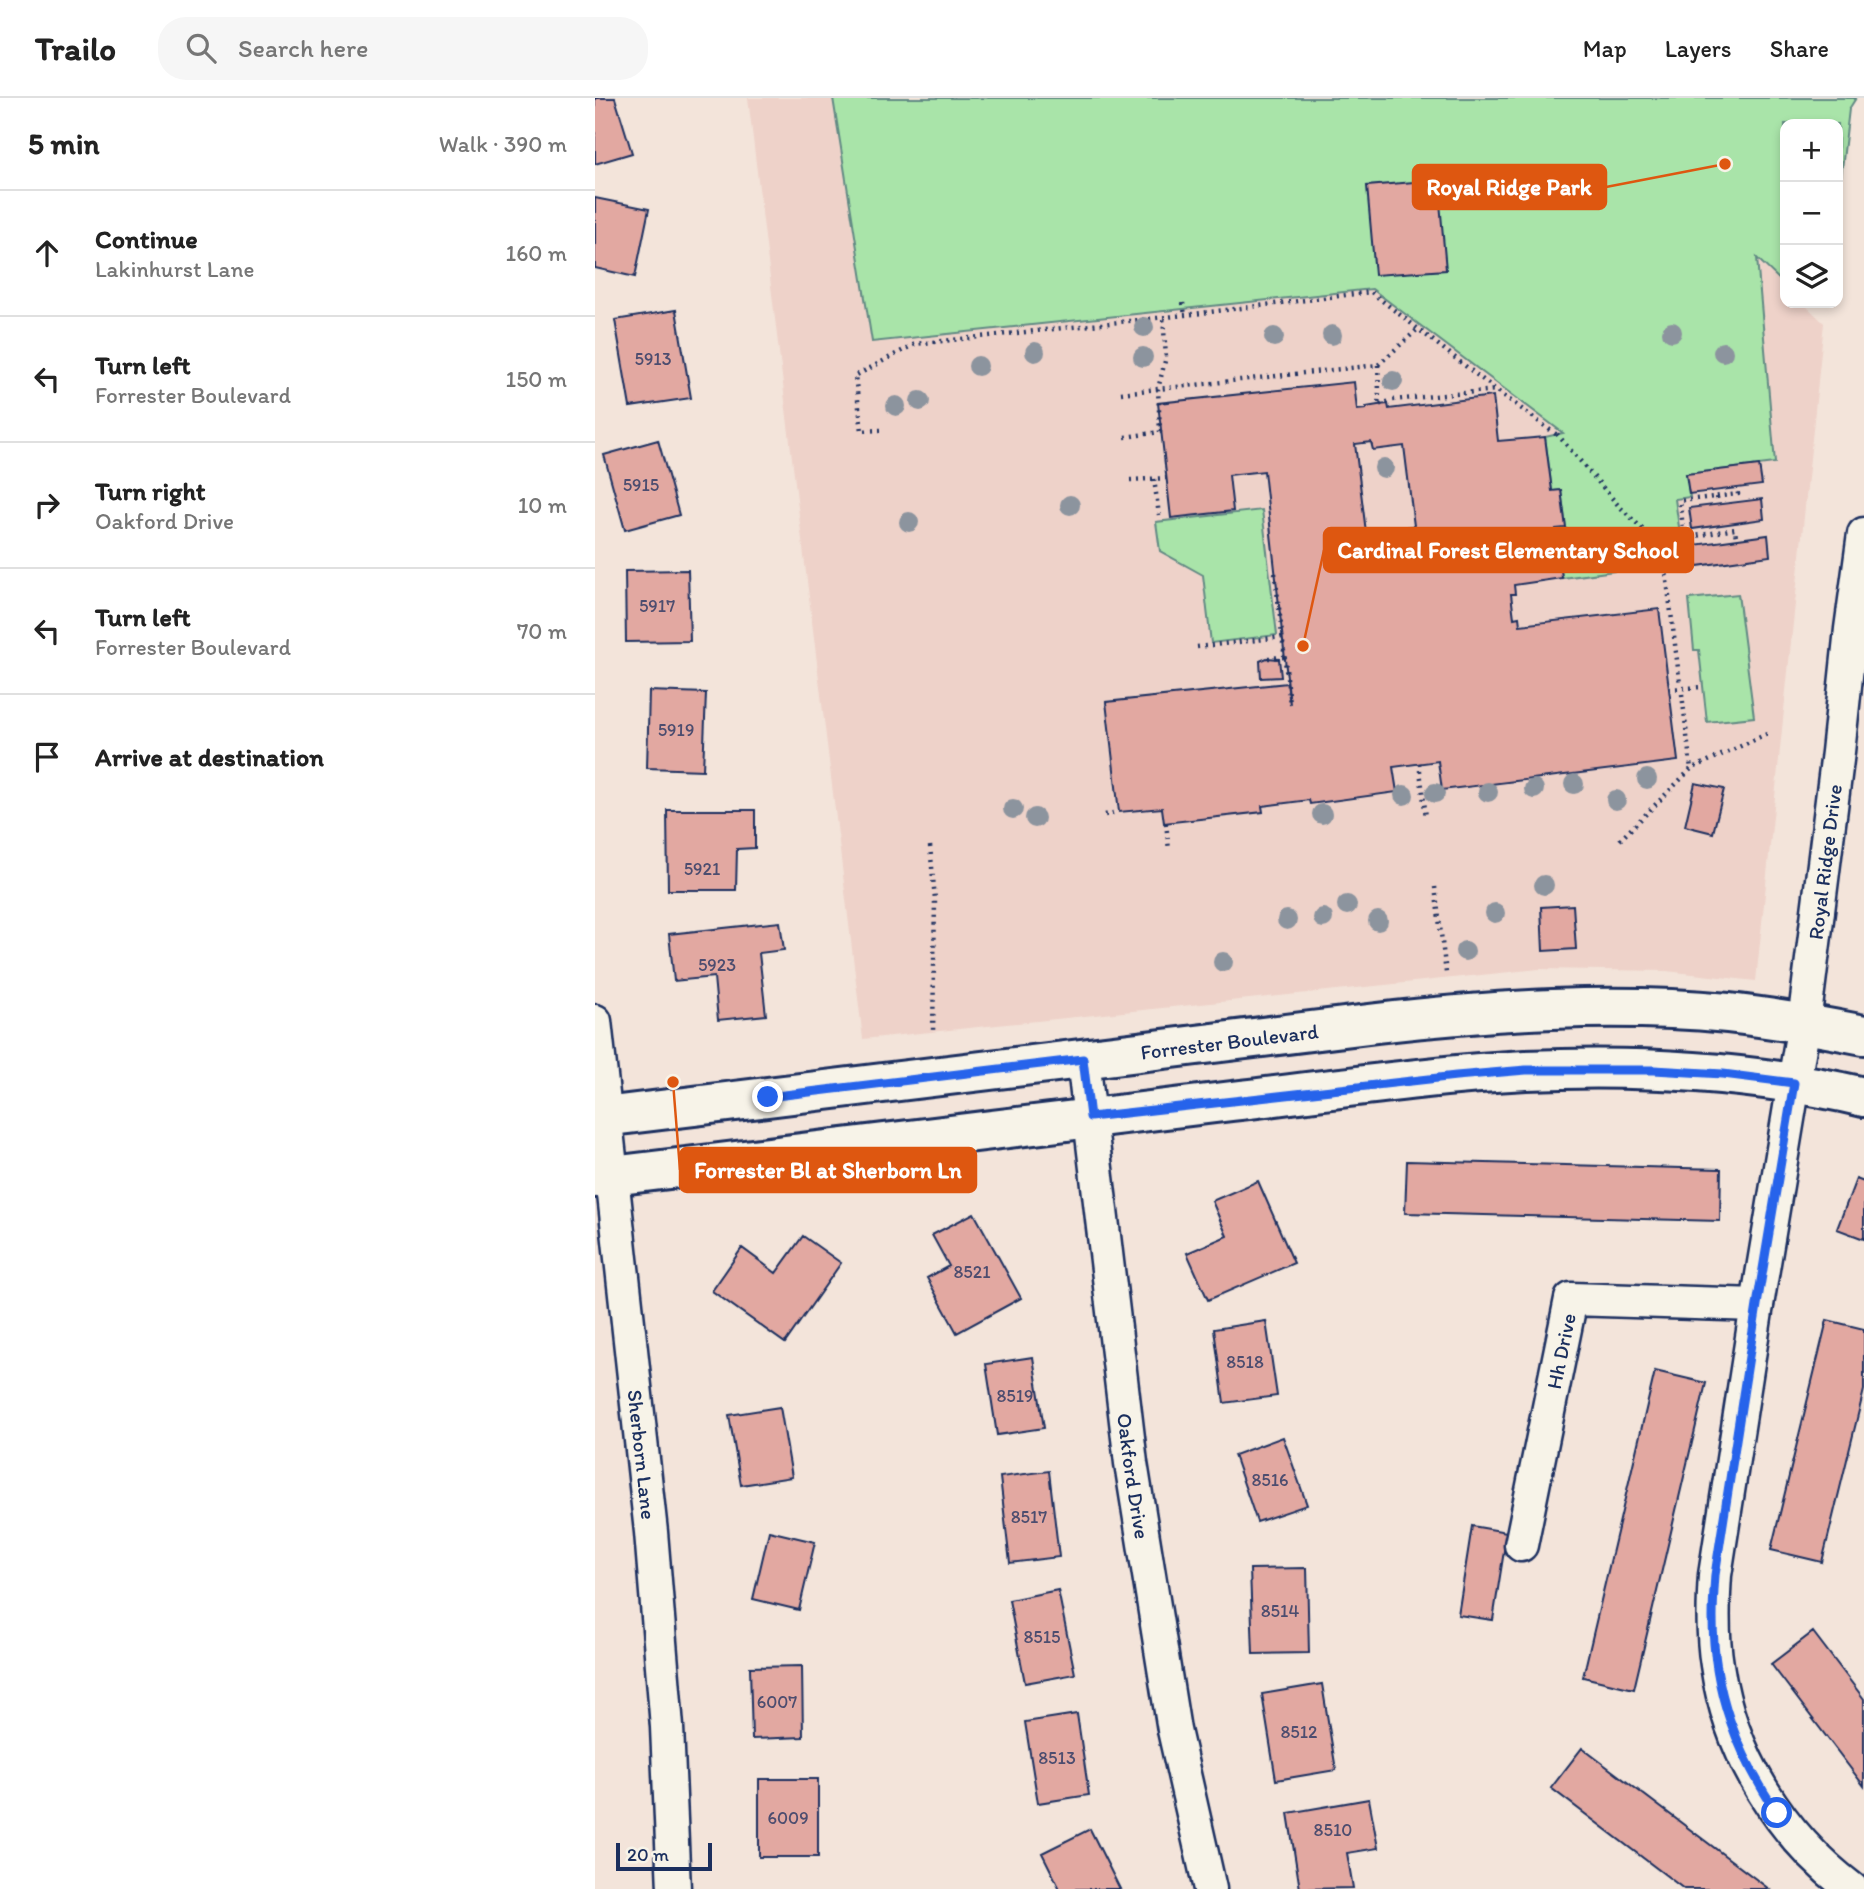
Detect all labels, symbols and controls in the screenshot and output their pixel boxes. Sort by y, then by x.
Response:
search box [158,17,648,80]
text: Trailo [35,29,116,68]
icon: search [182,29,220,67]
text: Search here [238,32,368,64]
text: Map [1583,34,1627,63]
text: Layers [1665,34,1732,63]
text: Share [1770,34,1829,63]
map controls [1780,119,1843,308]
button: + [1780,119,1843,182]
text: 5 min [28,125,99,162]
text: Walk · 390 m [439,130,567,158]
callout: Royal Ridge Park [1413,165,1606,209]
text: Royal Ridge Park [1426,173,1593,201]
button: − [1780,182,1843,245]
text: Continue [95,223,198,255]
icon: ahead [28,234,66,272]
text: 160 m [505,239,567,267]
button: layers [1780,245,1843,308]
text: Lakinhurst Lane [95,255,254,283]
house number: 5913 [634,348,672,370]
text: Turn left [95,349,191,381]
icon: left [28,360,66,398]
text: 150 m [506,365,567,393]
text: Forrester Boulevard [95,381,291,409]
house number: 5915 [623,474,659,496]
text: Turn right [95,475,206,507]
icon: right [28,486,66,524]
text: 10 m [518,491,567,519]
text: Oakford Drive [95,507,234,535]
callout: Cardinal Forest Elementary School [1324,528,1693,572]
text: Cardinal Forest Elementary School [1337,536,1679,564]
house number: 5917 [639,595,675,617]
text: Turn left [95,601,191,633]
icon: left [28,612,66,650]
text: 70 m [517,617,567,645]
text: Forrester Boulevard [95,633,291,661]
house number: 5919 [658,719,694,741]
icon: arrive [28,738,66,776]
text: Arrive at destination [95,741,324,773]
street label: Royal Ridge Drive [1802,783,1846,941]
house number: 5921 [684,858,720,880]
house number: 5923 [698,954,736,976]
street label: Forrester Boulevard [1139,1018,1320,1064]
route end [752,1081,783,1112]
callout: Forrester Bl at Sherborn Ln [680,1148,976,1192]
text: Forrester Bl at Sherborn Ln [694,1156,963,1184]
house number: 8521 [953,1261,991,1283]
street label: Hh Drive [1541,1311,1580,1391]
house number: 8518 [1226,1351,1264,1373]
house number: 8519 [996,1385,1034,1407]
street label: Sherborn Lane [623,1388,662,1521]
street label: Oakford Drive [1113,1412,1156,1541]
house number: 8516 [1251,1469,1289,1491]
house number: 8517 [1011,1506,1047,1528]
house number: 8514 [1261,1600,1299,1622]
house number: 8515 [1023,1626,1061,1648]
house number: 6007 [757,1691,797,1713]
house number: 8512 [1280,1721,1318,1743]
house number: 8513 [1038,1747,1076,1769]
route start [1761,1797,1792,1828]
house number: 6009 [767,1807,809,1829]
house number: 8510 [1314,1819,1352,1841]
scale bar [616,1840,712,1872]
text: 20 m [627,1843,669,1866]

